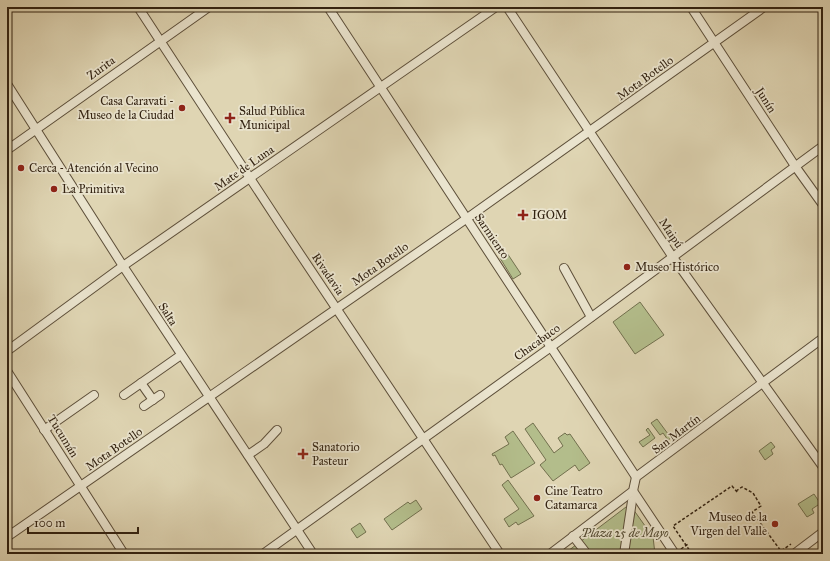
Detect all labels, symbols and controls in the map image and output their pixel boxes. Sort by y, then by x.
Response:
street label: Zurita [84,53,118,83]
street label: Mota Botello [614,53,676,103]
street label: Junín [751,83,780,116]
place label: Casa Caravati - Museo de la Ciudad [78,94,174,122]
marker: Casa Caravati - Museo de la Ciudad [177,103,187,113]
place label: Salud Pública Municipal [239,104,306,132]
marker: Salud Pública Municipal [224,112,236,124]
street label: Mate de Luna [211,142,277,194]
place label: Cerca - Atención al Vecino [29,161,158,175]
marker: Cerca - Atención al Vecino [16,163,26,173]
place label: La Primitiva [62,182,126,196]
marker: La Primitiva [49,184,59,194]
place label: IGOM [532,208,567,222]
marker: IGOM [517,209,529,221]
street label: Sarmiento [472,211,512,261]
street label: Maipú [656,215,686,251]
street label: Mota Botello [349,239,411,289]
street label: Rivadavia [309,250,348,298]
place label: Museo Histórico [635,260,719,274]
marker: Museo Histórico [622,262,632,272]
street label: Salta [155,300,181,329]
street label: Chacabuco [511,321,563,363]
street label: San Martín [649,411,703,457]
street label: Tucumán [44,412,82,460]
street label: Mota Botello [83,424,145,474]
place label: Sanatorio Pasteur [312,440,360,468]
marker: Sanatorio Pasteur [297,448,309,460]
place label: Cine Teatro Catamarca [545,484,603,512]
marker: Cine Teatro Catamarca [532,493,542,503]
scale bar [28,509,138,535]
place label: Museo de la Virgen del Valle [689,510,768,539]
text: 100 m [34,516,65,530]
marker: Museo de la Virgen del Valle [770,519,780,529]
park label: Plaza 25 de Mayo [581,526,669,540]

